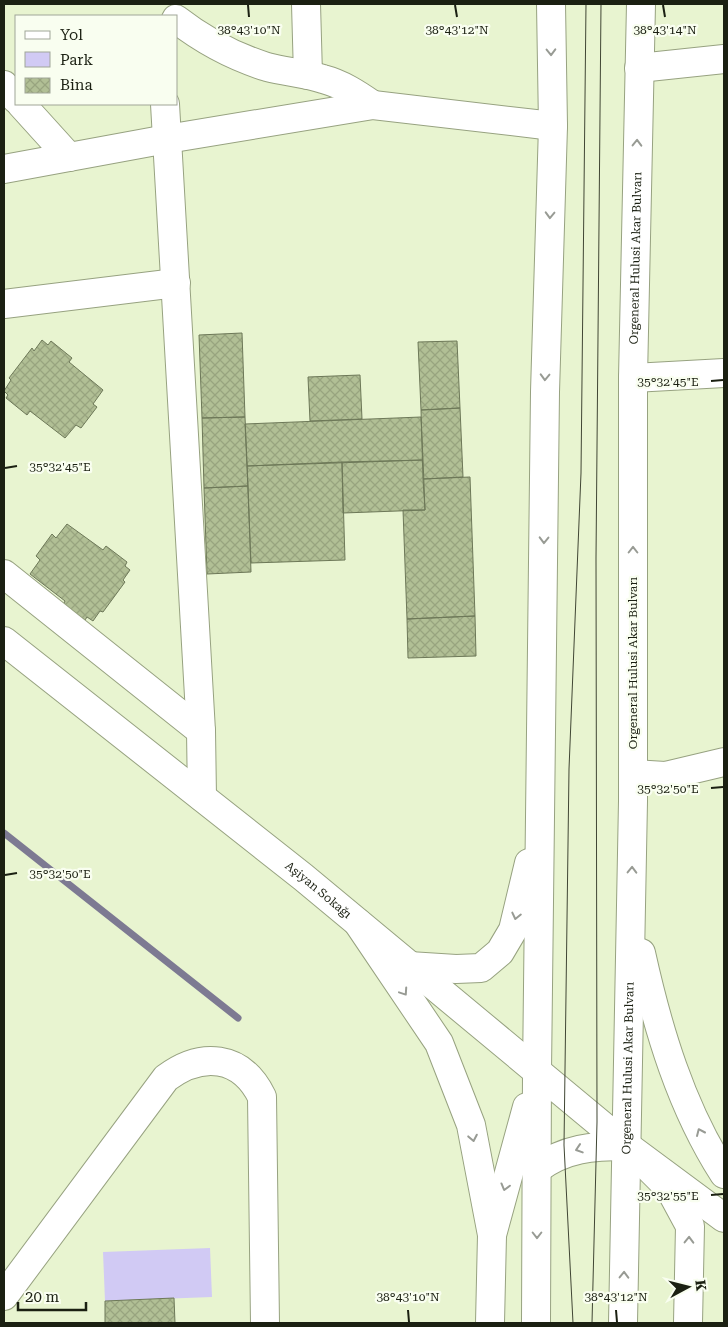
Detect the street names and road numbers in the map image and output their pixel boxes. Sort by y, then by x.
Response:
street label: Orgeneral Hulusi Akar Bulvarı [627,172,644,345]
street label: Orgeneral Hulusi Akar Bulvarı [626,577,640,749]
street label: Aşiyan Sokağı [282,859,354,921]
street label: Orgeneral Hulusi Akar Bulvarı [619,981,637,1154]

